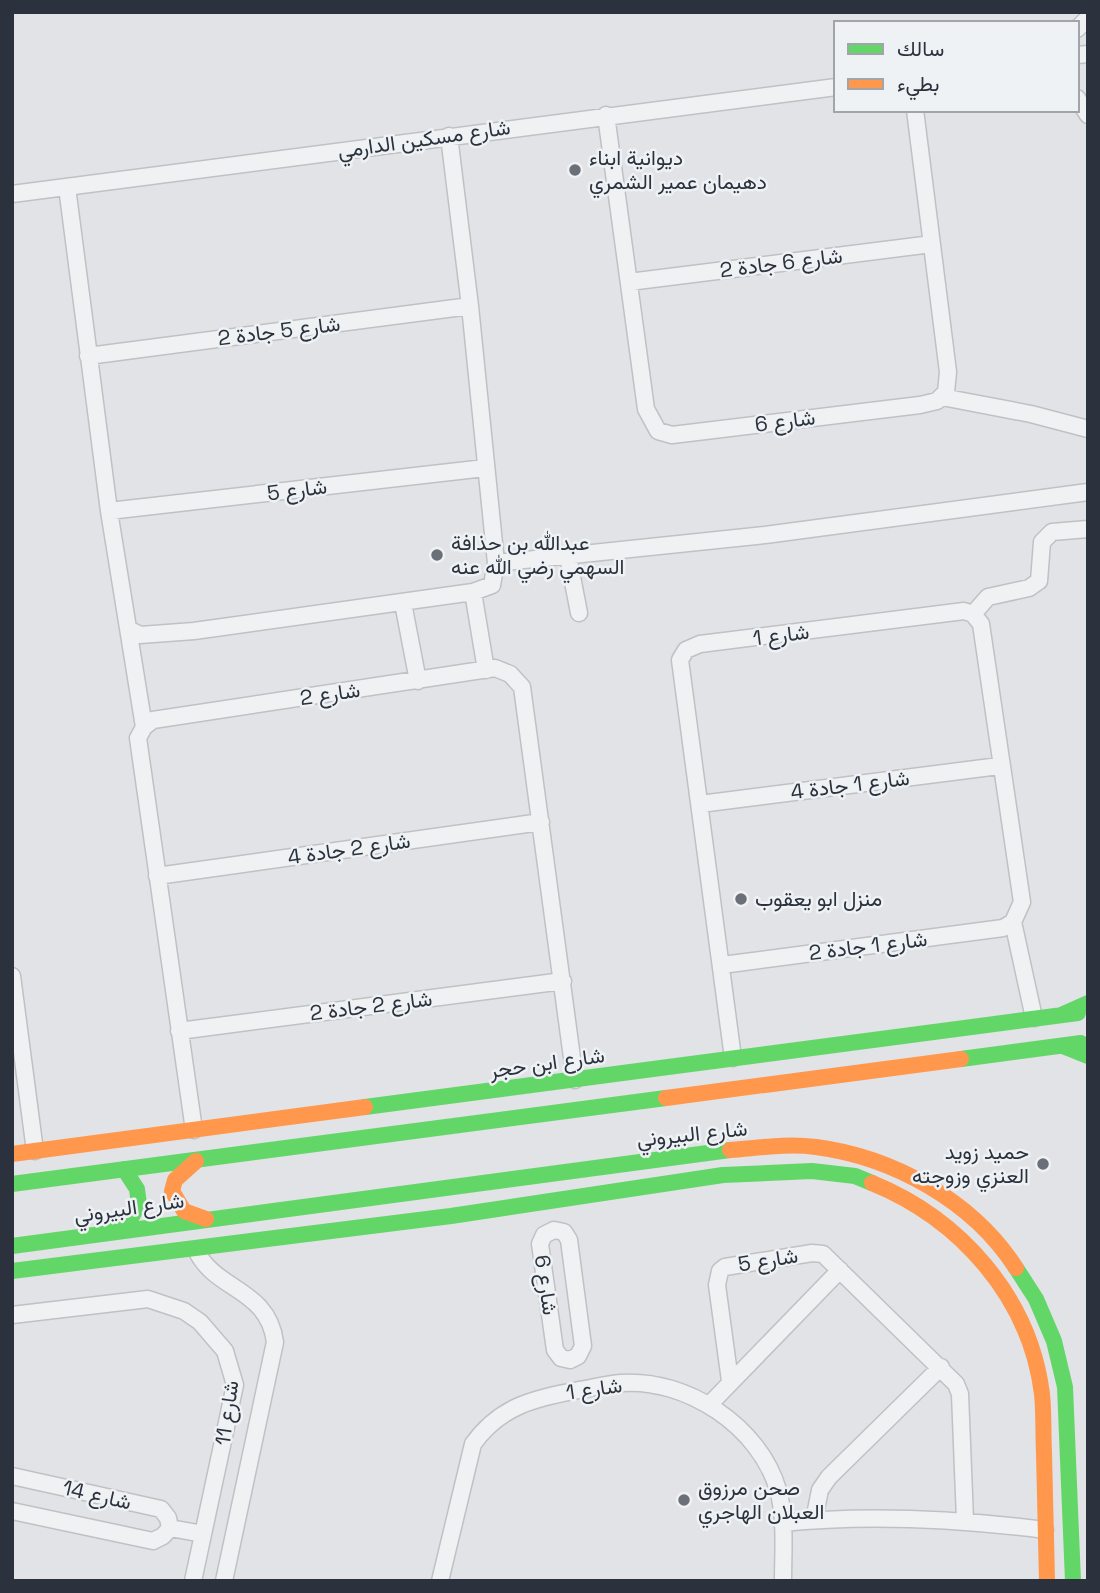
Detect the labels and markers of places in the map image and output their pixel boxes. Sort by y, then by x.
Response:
place label: ديوانية ابناء دهيمان عمير الشمري [589,144,767,199]
marker: ديوانية ابناء دهيمان عمير الشمري [567,162,583,178]
place label: عبدالله بن حذافة السهمي رضي الله عنه [451,529,624,584]
marker: عبدالله بن حذافة السهمي رضي الله عنه [429,547,445,563]
place label: منزل ابو يعقوب [755,885,882,912]
marker: منزل ابو يعقوب [733,891,749,907]
place label: حميد زويد العنزي وزوجته [912,1138,1029,1193]
marker: حميد زويد العنزي وزوجته [1035,1156,1051,1172]
place label: صحن مرزوق العبلان الهاجري [698,1474,824,1529]
marker: صحن مرزوق العبلان الهاجري [676,1492,692,1508]

